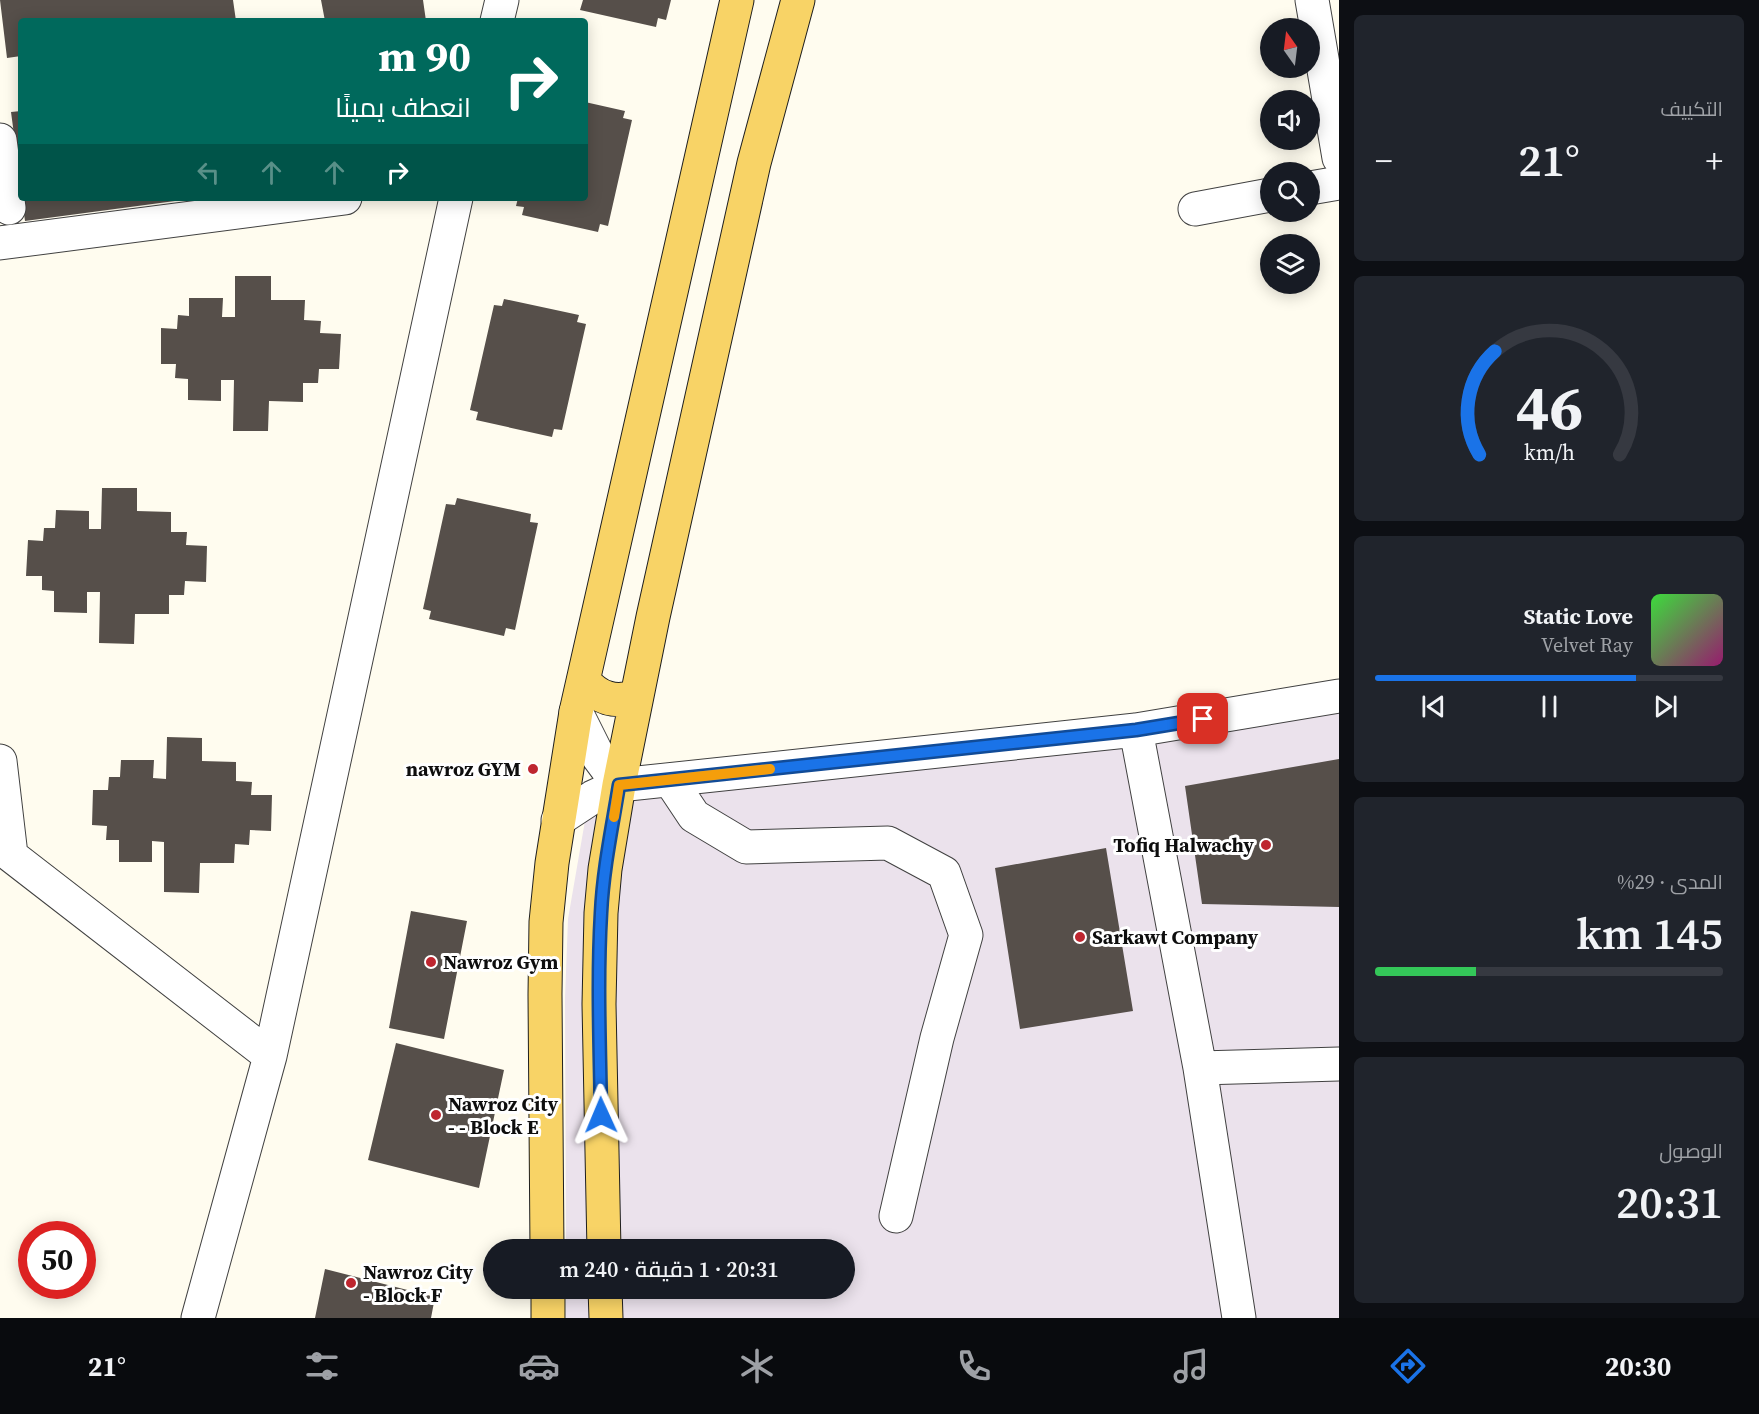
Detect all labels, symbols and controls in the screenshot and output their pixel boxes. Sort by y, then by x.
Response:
north arrow [1260,18,1320,78]
map controls [1260,18,1320,294]
text: 90 m [378,27,471,85]
icon: right [492,42,570,120]
text: انعطف يمينًا [335,89,471,126]
button: sound [1260,90,1320,150]
text: التكييف [1660,95,1723,123]
text: 21° [1518,129,1580,191]
text: − [1375,138,1393,183]
text: + [1706,138,1723,183]
icon: left [192,156,225,189]
icon: ahead [255,156,288,189]
icon: ahead [318,156,351,189]
icon: right [381,156,414,189]
button: search [1260,162,1320,222]
button: layers [1260,234,1320,294]
text: 46 [1515,365,1583,451]
text: km/h [1523,439,1575,468]
text: Static Love [1523,601,1633,631]
text: Velvet Ray [1541,631,1633,659]
icon: previous [1417,690,1450,723]
icon: pause [1533,690,1566,723]
icon: next [1649,690,1682,723]
pin [1177,693,1228,744]
icon: arrive [1186,702,1219,735]
place label: nawroz GYM [406,755,521,783]
marker: nawroz GYM [526,762,540,776]
place label: Tofiq Halwachy [1113,831,1254,859]
marker: Tofiq Halwachy [1259,838,1273,852]
text: المدى · 29% [1617,868,1723,896]
text: 145 km [1576,902,1723,964]
place label: Sarkawt Company [1092,923,1259,951]
marker: Sarkawt Company [1073,930,1087,944]
place label: Nawroz Gym [443,948,559,976]
marker: Nawroz Gym [424,955,438,969]
position arrow [569,1083,633,1147]
place label: Nawroz City - - Block E [448,1090,559,1141]
marker: Nawroz City - - Block E [429,1108,443,1122]
text: الوصول [1659,1137,1723,1165]
text: 20:31 [1616,1171,1723,1233]
speed limit sign: 50 [18,1221,96,1299]
text: 20:31 · 1 دقيقة · 240 m [559,1254,779,1284]
place label: Nawroz City - Block F [363,1258,474,1309]
marker: Nawroz City - Block F [344,1276,358,1290]
icon: filters [301,1345,343,1387]
icon: car [518,1345,560,1387]
icon: climate [736,1345,778,1387]
icon: phone [953,1345,995,1387]
icon: music [1170,1345,1212,1387]
icon: directions [1387,1345,1429,1387]
text: 21° [88,1348,126,1385]
text: 20:30 [1605,1348,1671,1385]

